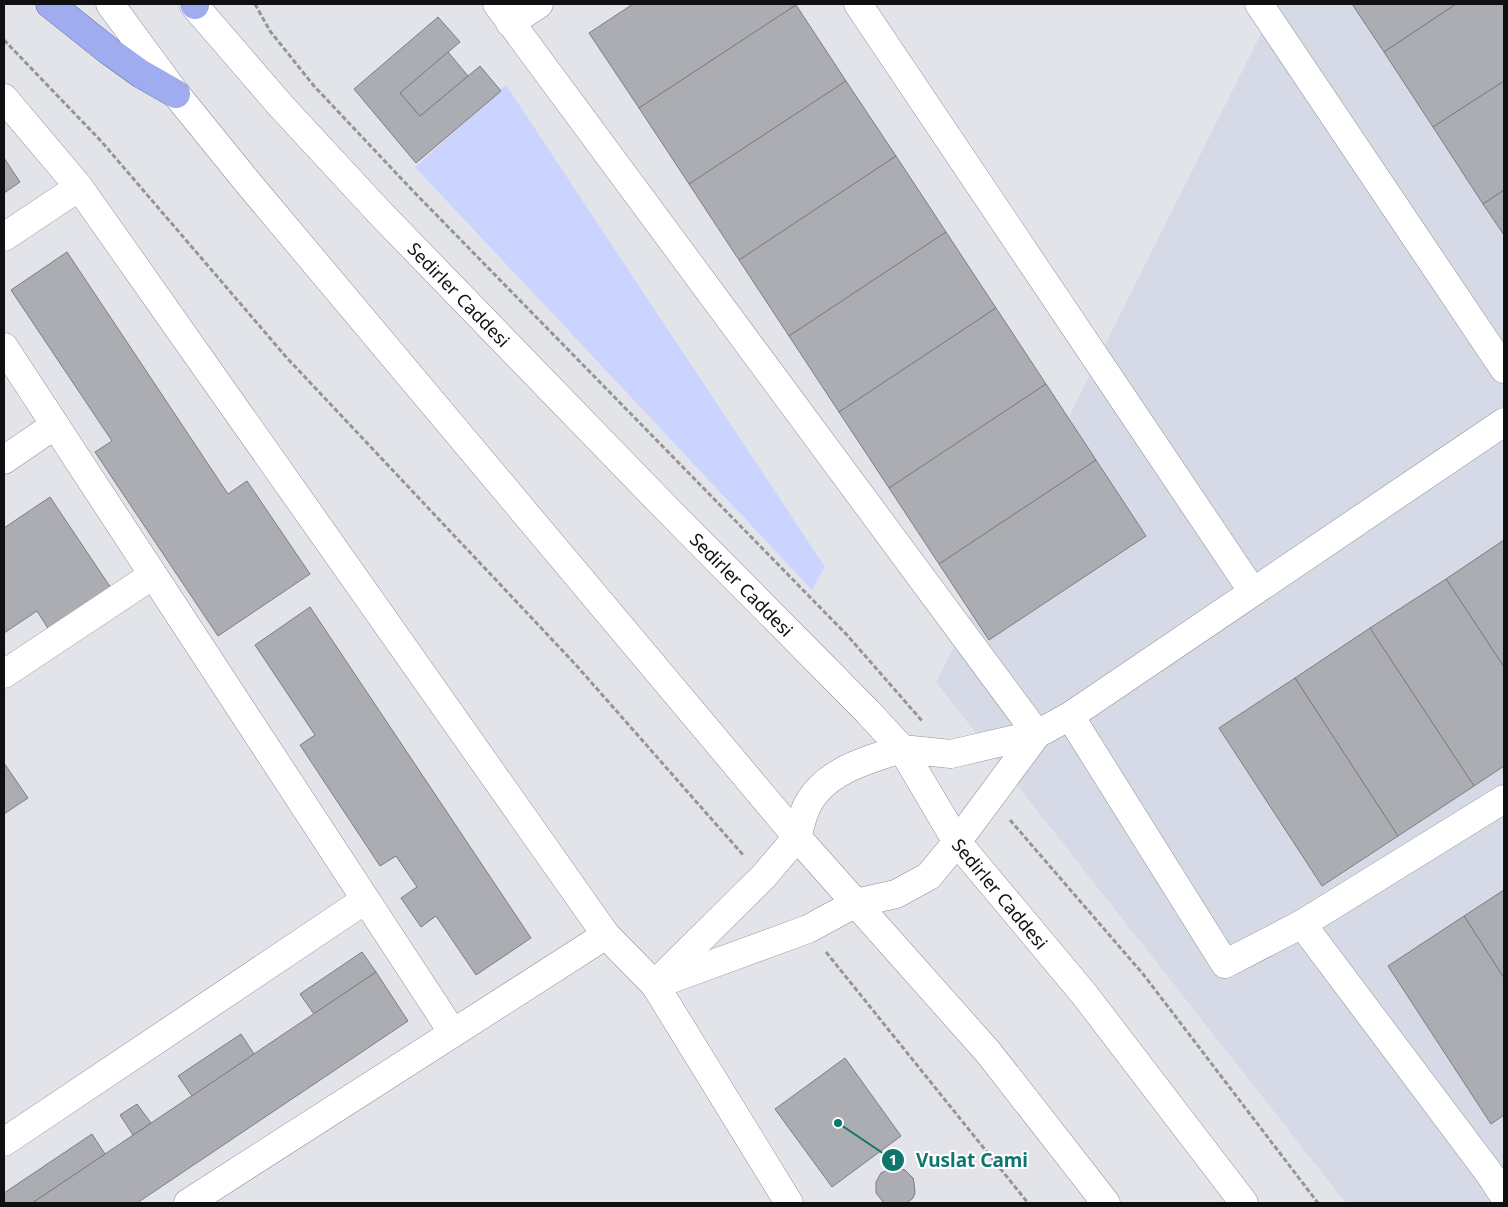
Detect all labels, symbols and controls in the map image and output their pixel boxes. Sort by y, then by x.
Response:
street label: Sedirler Caddesi [403,237,515,352]
street label: Sedirler Caddesi [685,527,799,642]
street label: Sedirler Caddesi [947,833,1053,954]
callout: Vuslat Cami [881,1143,1038,1177]
text: Vuslat Cami [916,1147,1028,1173]
text: 1 [889,1149,897,1169]

